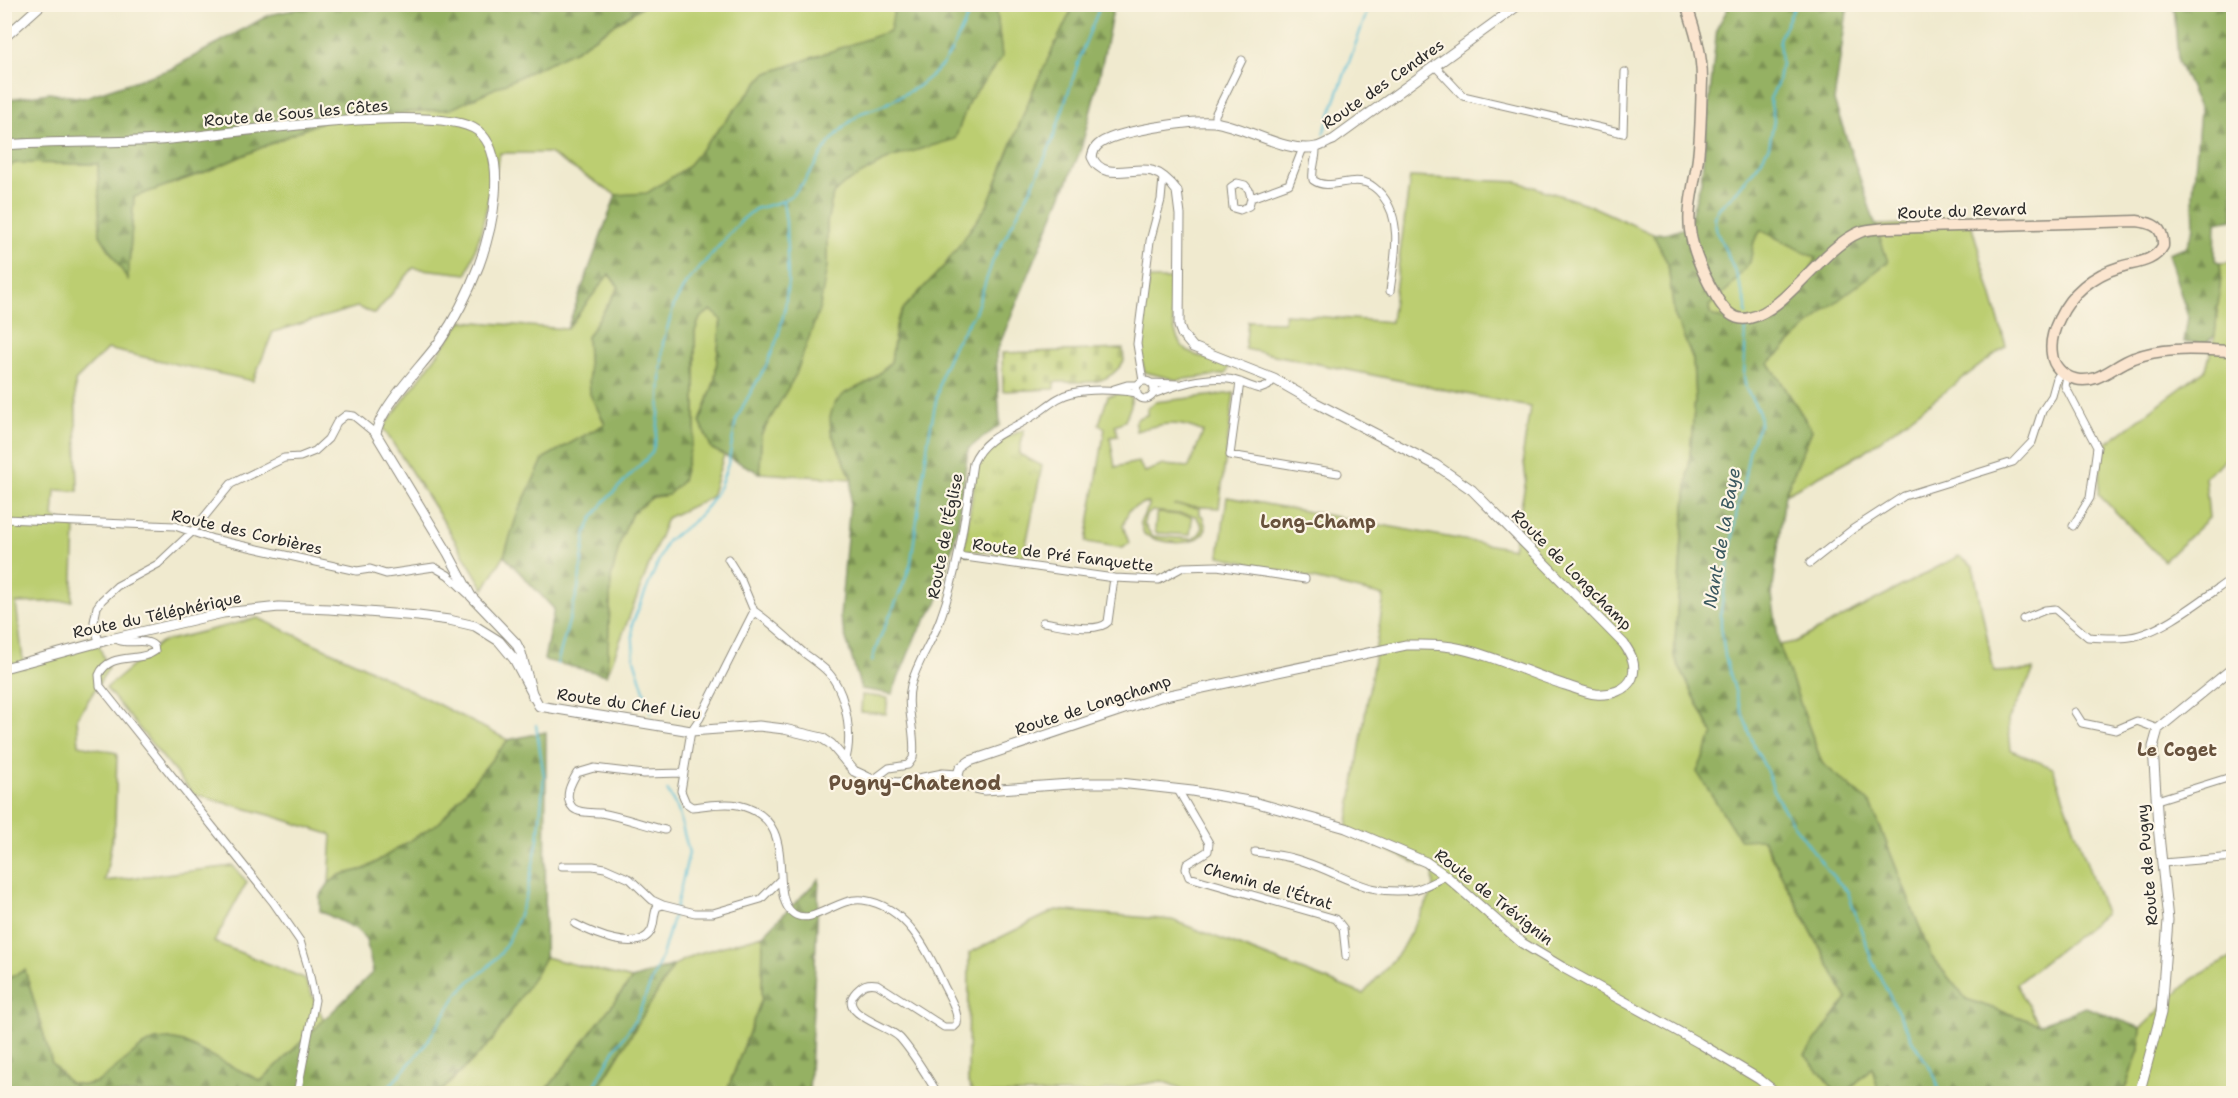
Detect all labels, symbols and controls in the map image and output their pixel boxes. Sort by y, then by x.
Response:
street label: Route des Cendres [1318,34,1448,134]
street label: Route de Sous les Côtes [203,94,389,132]
street label: Route du Revard [1897,198,2027,224]
water label: Nant de la Baye [1698,466,1746,610]
street label: Route de l'Église [923,471,967,601]
street label: Route des Corbières [169,504,325,560]
street label: Route de Longchamp [1507,505,1637,635]
district label: Long-Champ [1260,510,1376,534]
street label: Route de Pré Fanquette [971,533,1155,577]
street label: Route du Téléphérique [71,587,243,643]
street label: Route de Longchamp [1012,670,1174,740]
street label: Route du Chef Lieu [556,683,702,725]
district label: Le Coget [2137,738,2217,762]
district label: Pugny-Chatenod [829,770,1002,796]
street label: Route de Pugny [2131,803,2163,927]
street label: Route de Trévignin [1430,844,1558,950]
street label: Chemin de l'Étrat [1201,858,1335,914]

